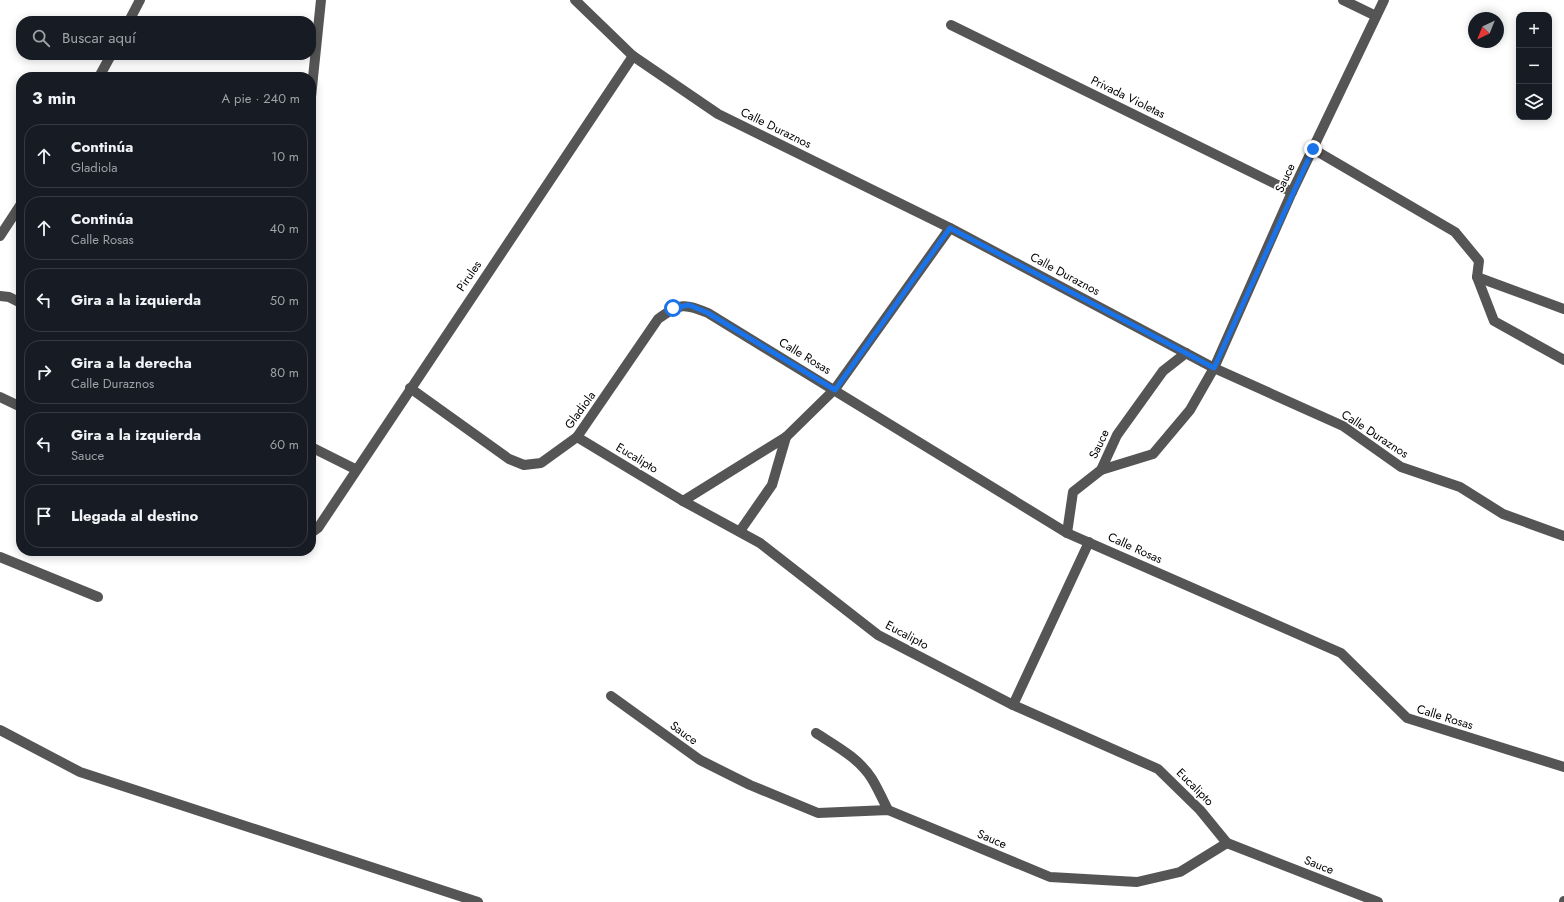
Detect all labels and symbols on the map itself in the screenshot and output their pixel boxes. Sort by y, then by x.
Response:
north arrow [1468,12,1504,48]
street label: Privada Violetas [1088,71,1168,123]
street label: Calle Duraznos [738,103,815,153]
route end [1304,140,1322,158]
street label: Sauce [1270,160,1300,196]
street label: Calle Duraznos [1027,248,1103,300]
street label: Pirules [452,257,486,295]
route start [664,299,682,317]
street label: Calle Rosas [776,333,835,379]
street label: Gladiola [560,387,600,433]
street label: Calle Duraznos [1338,406,1412,463]
street label: Sauce [1084,426,1114,462]
street label: Eucalipto [612,438,662,478]
street label: Calle Rosas [1105,528,1165,568]
street label: Eucalipto [882,616,932,654]
street label: Calle Rosas [1415,700,1476,734]
street label: Sauce [666,717,702,749]
street label: Eucalipto [1172,764,1218,810]
street label: Sauce [974,825,1010,853]
street label: Sauce [1302,851,1336,879]

